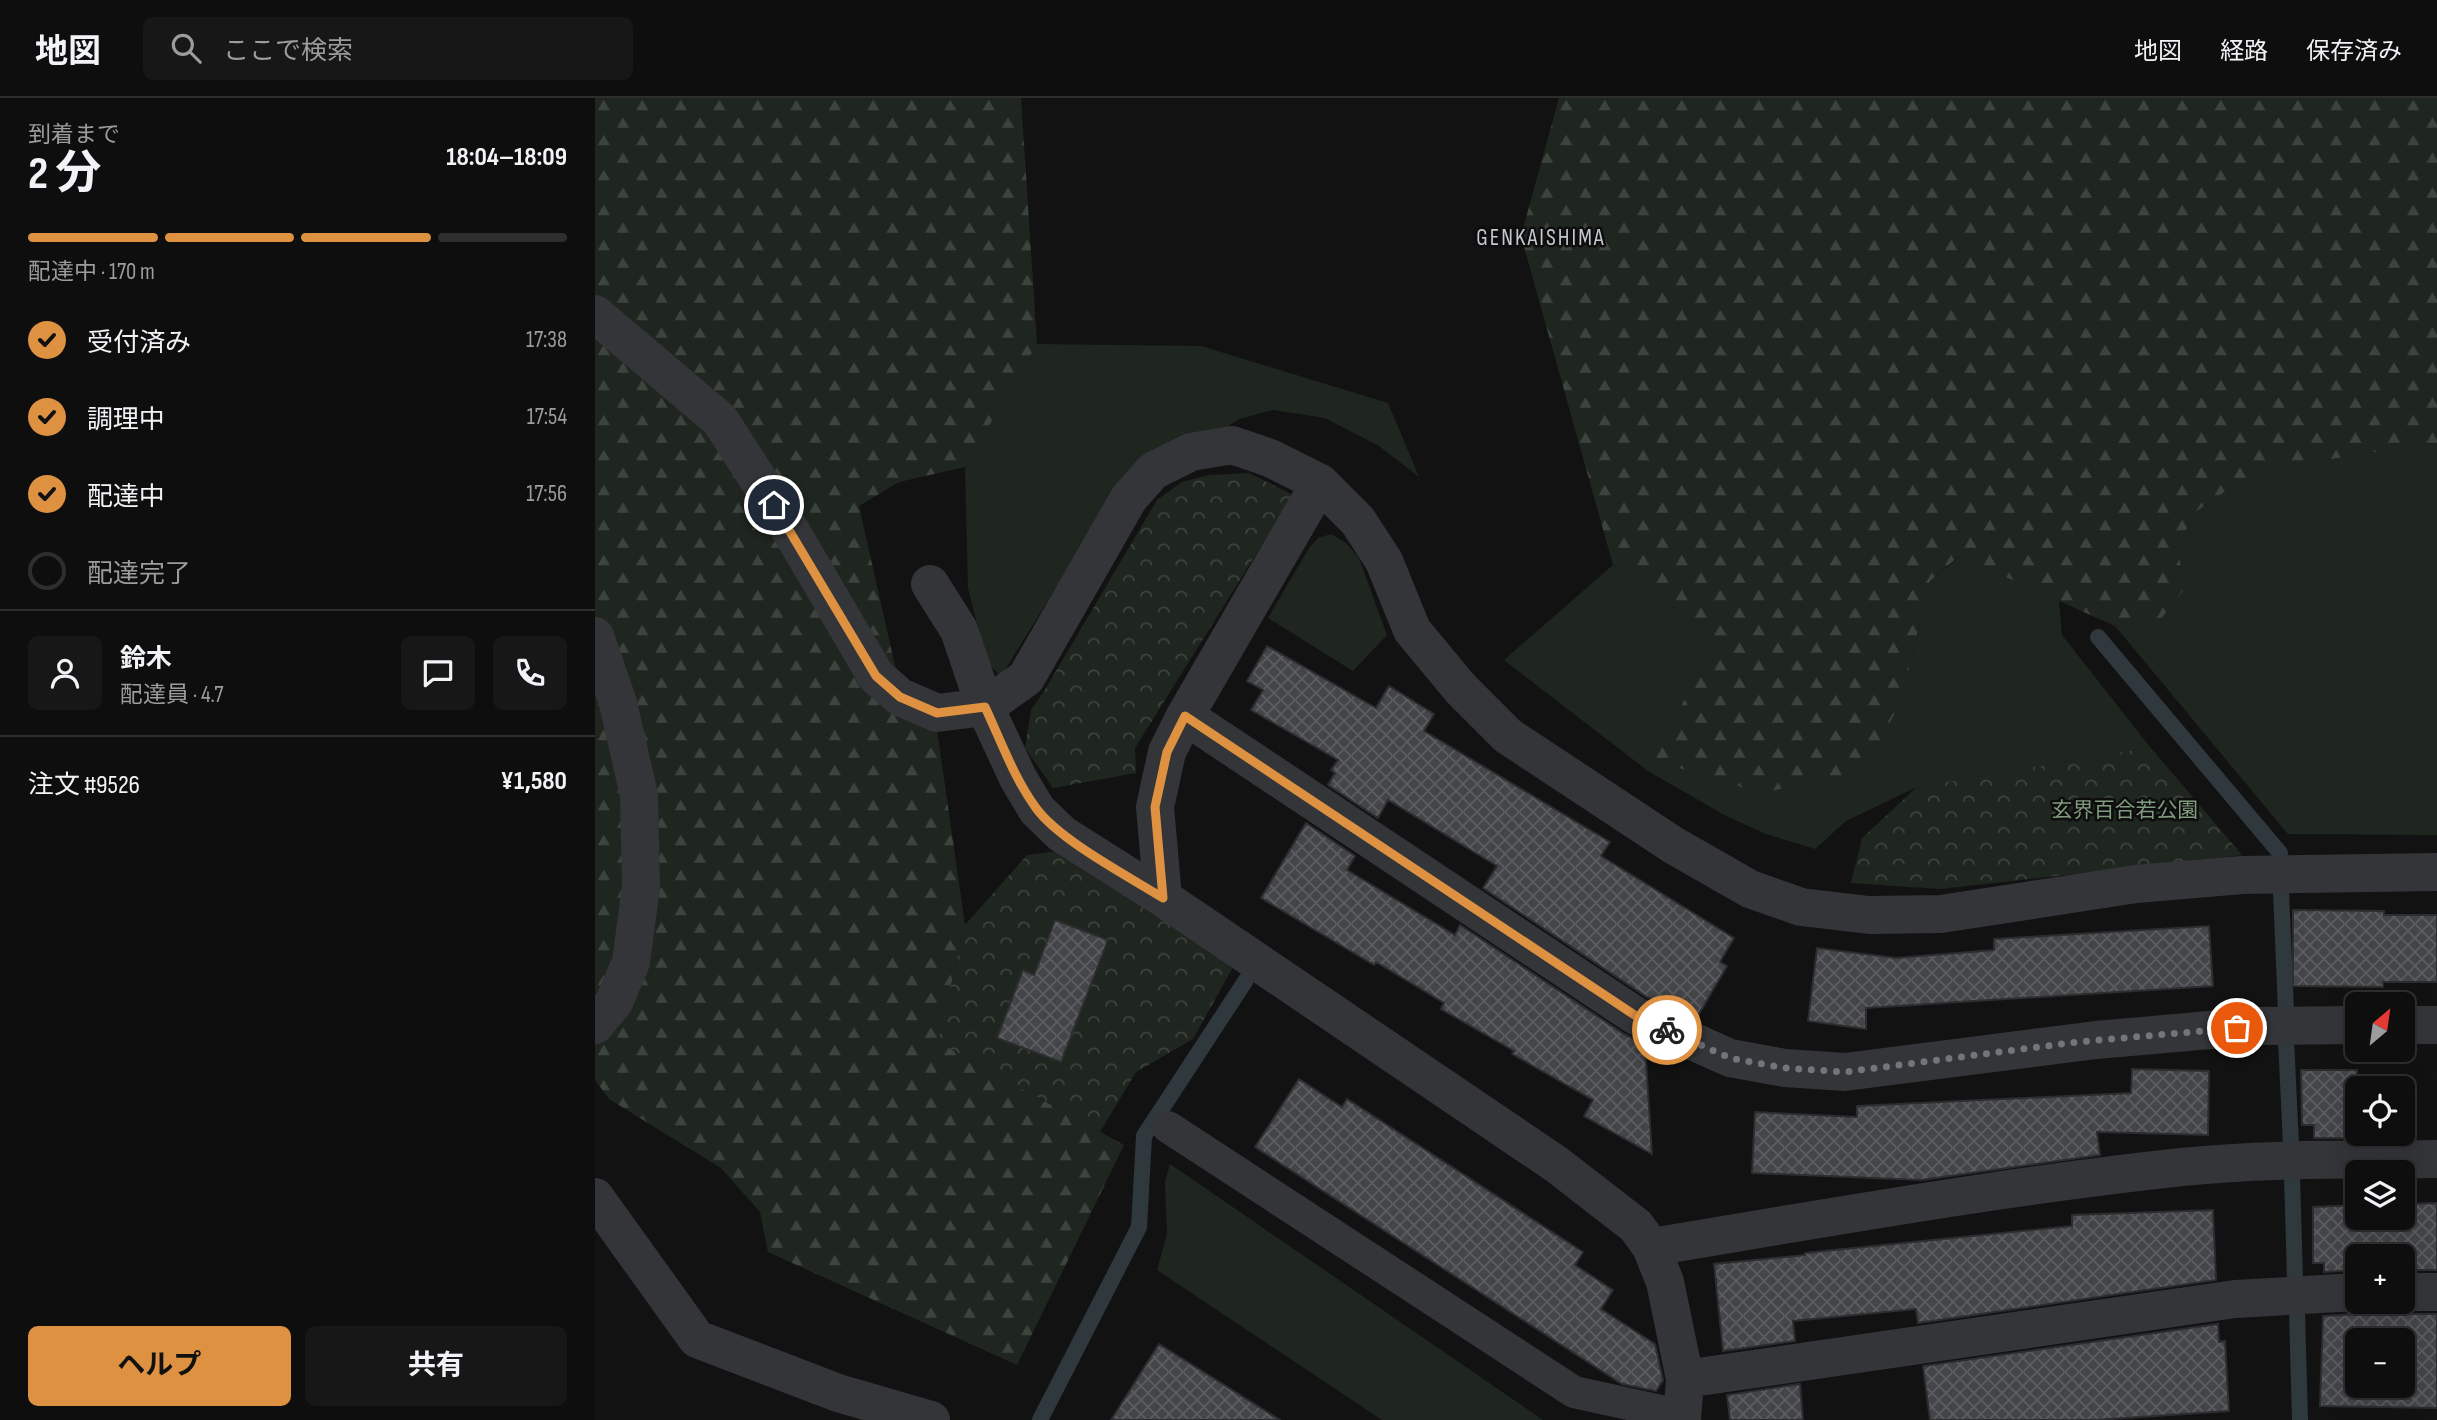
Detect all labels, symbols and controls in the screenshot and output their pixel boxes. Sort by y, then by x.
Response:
search box [143,17,633,80]
icon: search [167,29,205,67]
text: 地図 [35,32,101,72]
text: ここで検索 [223,36,353,67]
text: 地図 [2134,37,2182,66]
text: 経路 [2220,37,2268,66]
text: 保存済み [2306,37,2402,66]
text: 到着まで [28,121,120,149]
text: 18:04–18:09 [446,142,567,173]
text: 2 分 [28,147,101,202]
district label: GENKAISHIMA [1476,224,1606,252]
text: 配達中 · 170 m [28,258,155,286]
icon: check [28,321,66,359]
text: 17:38 [526,326,567,354]
text: 受付済み [87,328,191,359]
icon: check [28,398,66,436]
text: 17:54 [527,403,567,431]
text: 調理中 [87,405,165,436]
icon: check [28,475,66,513]
pin [744,475,804,535]
text: 17:56 [526,480,567,508]
text: 配達中 [87,482,165,513]
icon: home [755,486,793,524]
text: 配達完了 [87,559,191,590]
button: person [28,636,102,710]
button: chat [401,636,475,710]
button: phone [493,636,567,710]
text: 鈴木 [120,644,172,675]
text: 配達員 · 4.7 [120,681,223,709]
text: ¥1,580 [501,766,567,797]
text: 注文 #9526 [28,770,140,801]
park label: 玄界百合若公園 [2052,798,2199,823]
north arrow [2345,992,2415,1062]
map controls [2345,992,2415,1398]
courier [1632,995,1702,1065]
pin [2207,998,2267,1058]
icon: bag [2218,1009,2256,1047]
icon: bike [1648,1011,1686,1049]
button: locate [2345,1076,2415,1146]
button: layers [2345,1160,2415,1230]
button: + [2345,1244,2415,1314]
button: ヘルプ [28,1326,291,1406]
button: 共有 [305,1326,567,1406]
button: − [2345,1328,2415,1398]

